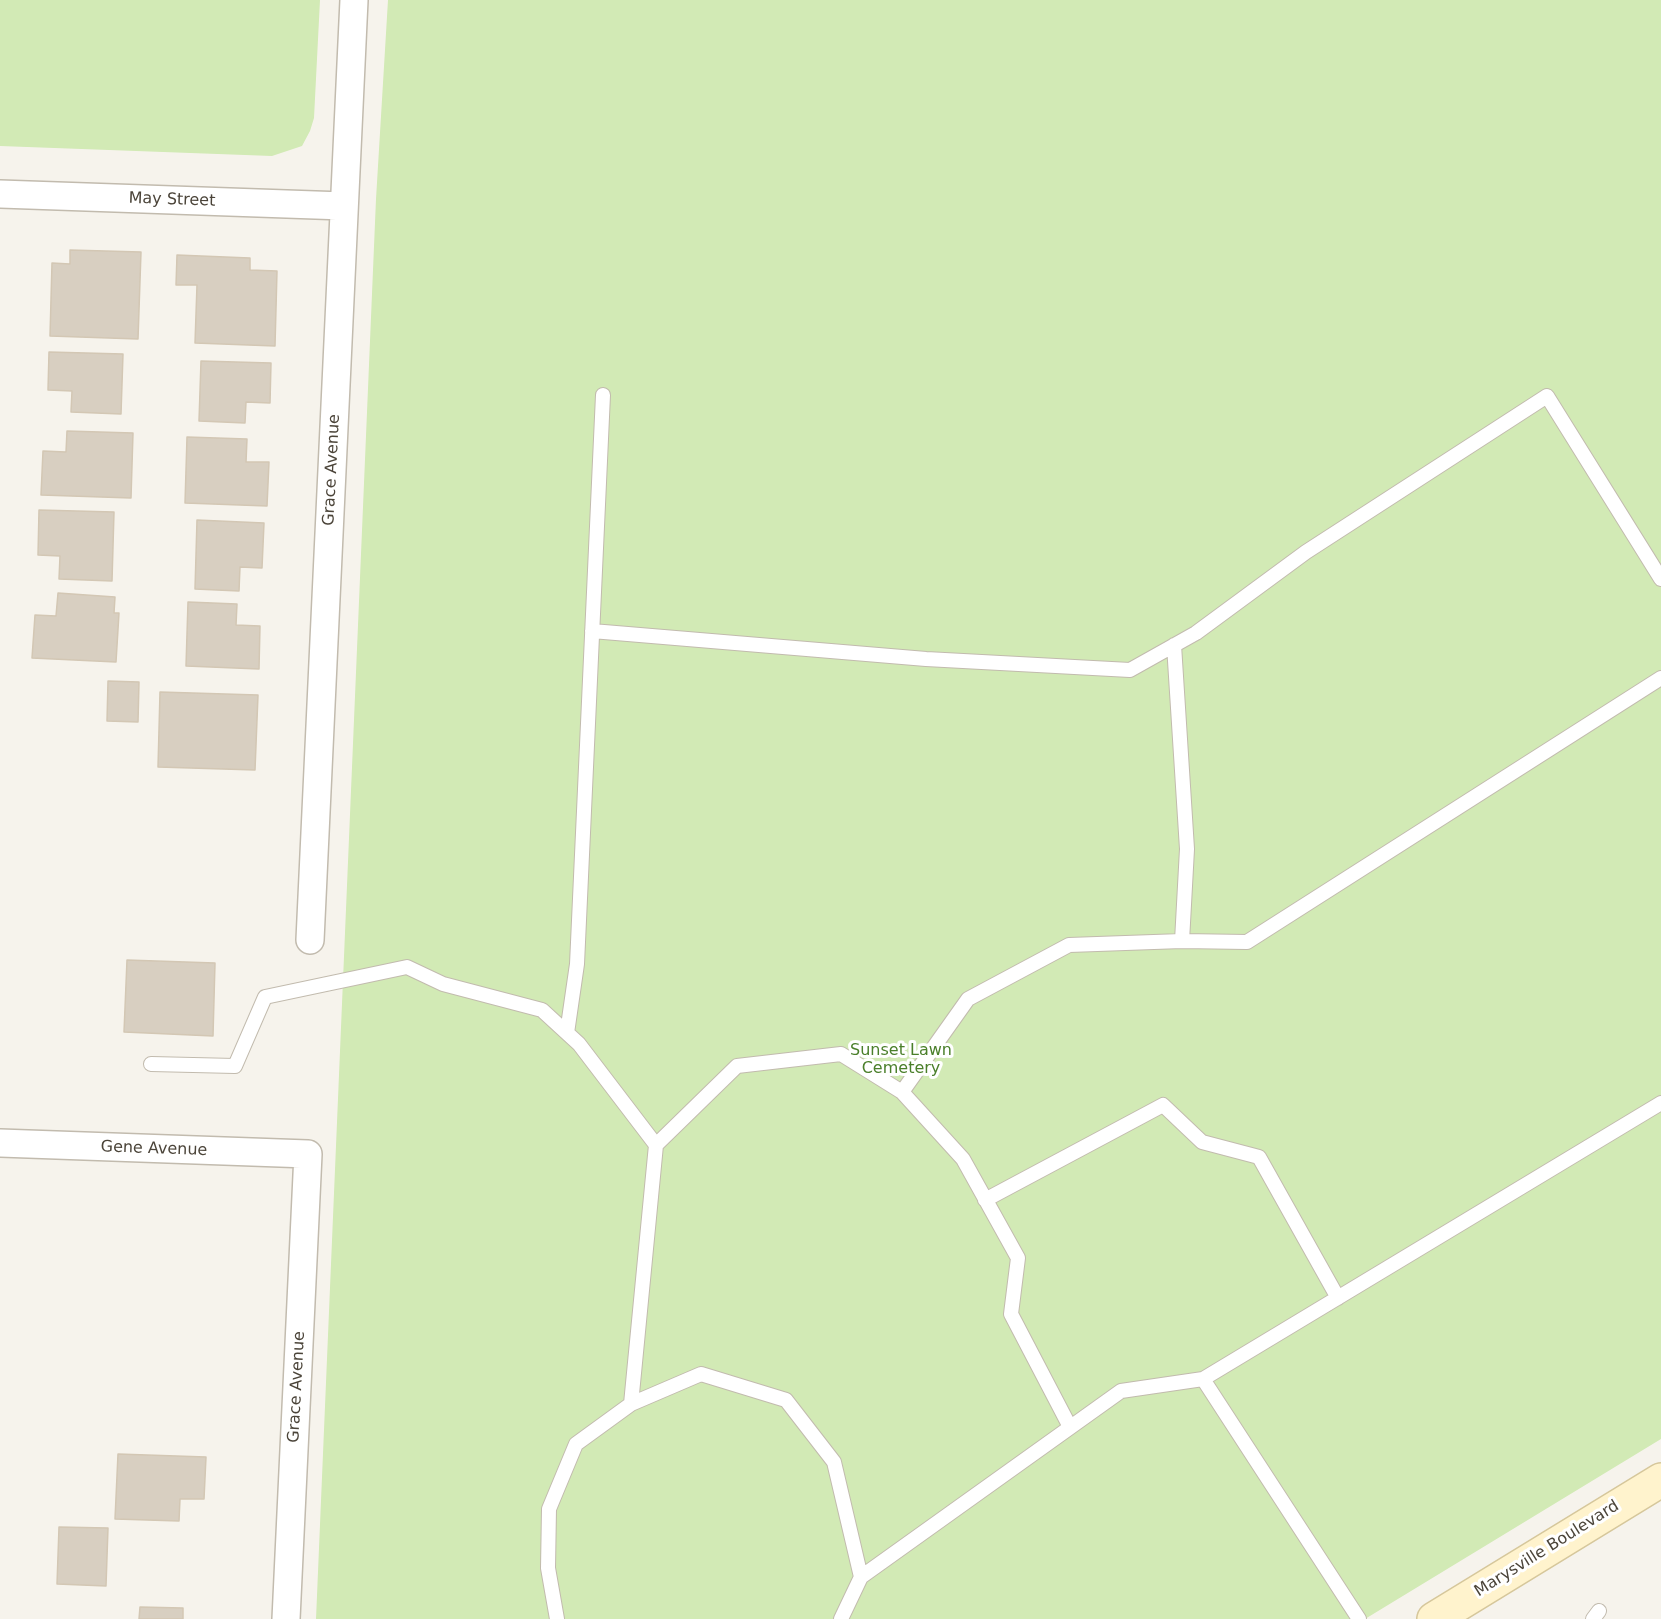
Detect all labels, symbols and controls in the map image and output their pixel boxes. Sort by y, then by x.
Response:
street label: May Street [128,189,216,211]
street label: Grace Avenue [319,414,345,526]
park label: Sunset Lawn Cemetery [850,1041,952,1079]
street label: Gene Avenue [100,1138,208,1160]
street label: Grace Avenue [284,1331,310,1443]
street label: Marysville Boulevard [1471,1497,1623,1601]

